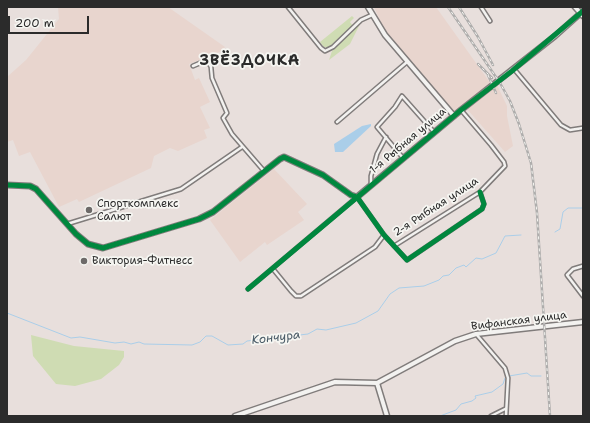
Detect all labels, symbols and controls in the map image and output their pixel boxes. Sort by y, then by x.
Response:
scale bar [10,8,91,34]
text: 200 m [15,15,54,31]
district label: ЗВЁЗДОЧКА [200,52,300,70]
street label: 1-я Рыбная улица [367,105,449,177]
street label: 2-я Рыбная улица [391,175,481,239]
place label: Спорткомплекс Салют [97,197,178,223]
marker: Спорткомплекс Салют [84,205,94,215]
place label: Виктория-Фитнесс [92,254,193,268]
marker: Виктория-Фитнесс [79,256,89,266]
street label: Вифанская улица [470,309,568,333]
water label: Кончура [251,328,301,348]

